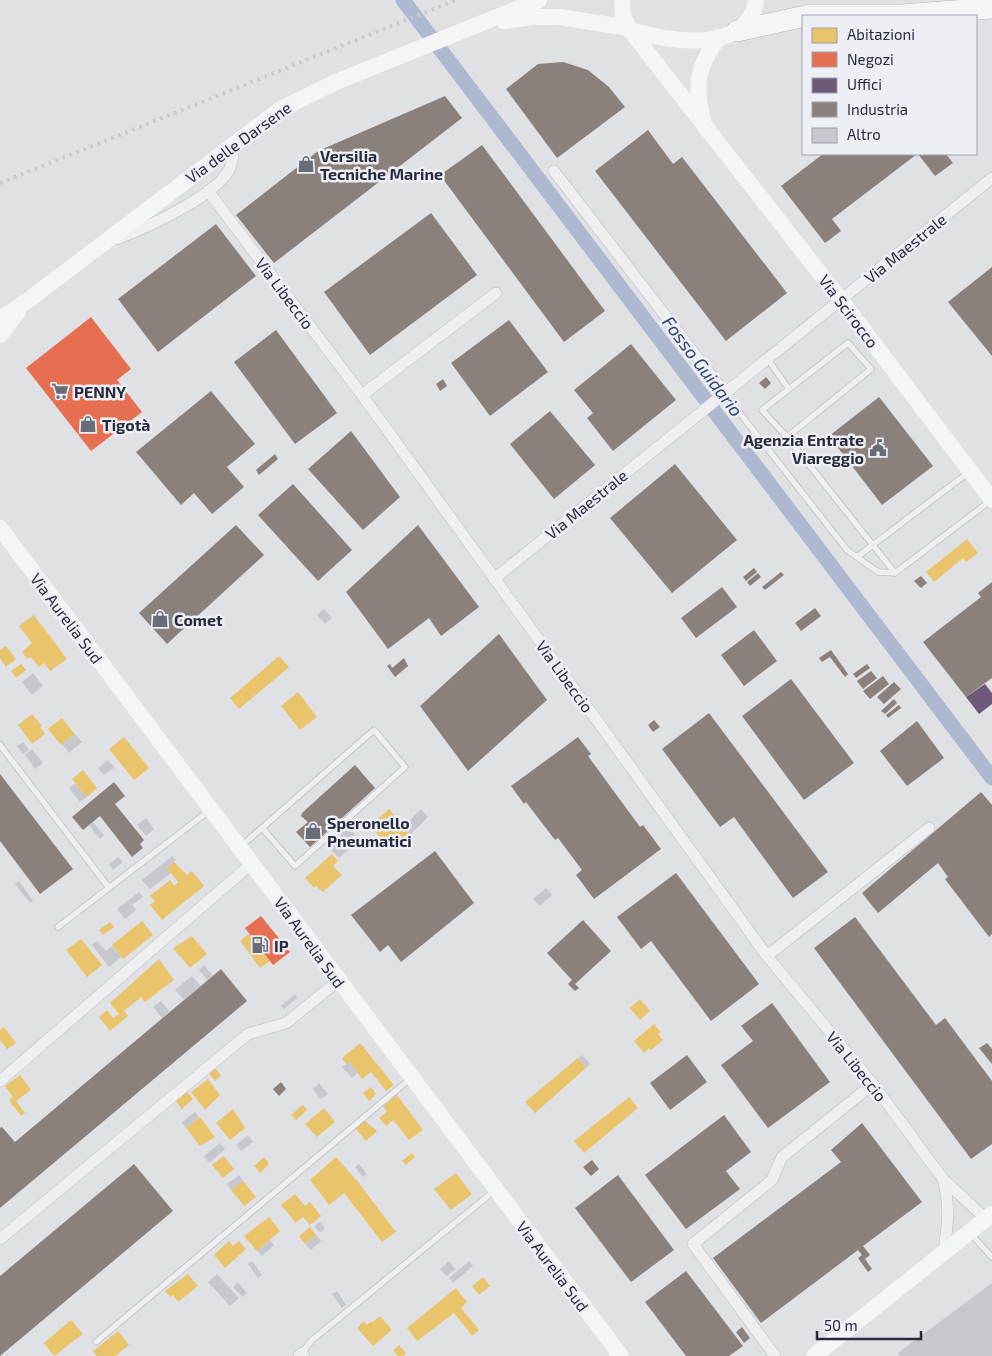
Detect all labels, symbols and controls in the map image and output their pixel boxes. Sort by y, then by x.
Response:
legend [802,15,977,155]
text: Abitazioni [847,25,915,43]
text: Negozi [847,50,894,68]
text: Uffici [847,75,882,93]
street label: Via delle Darsene [181,97,295,187]
text: Industria [847,100,908,118]
text: Altro [847,125,881,143]
place label: Versilia Tecniche Marine [320,146,443,183]
shop icon: Versilia Tecniche Marine [296,154,316,174]
street label: Via Maestrale [860,209,950,287]
street label: Via Libeccio [252,254,318,332]
street label: Via Scirocco [815,271,883,351]
water label: Fosso Guidario [658,311,748,421]
supermarket icon: PENNY [50,381,70,401]
place label: PENNY [74,382,126,401]
shop icon: Tigotà [78,414,98,434]
place label: Tigotà [102,415,150,434]
place label: Agenzia Entrate Viareggio [743,430,864,467]
public building icon: Agenzia Entrate Viareggio [868,438,888,458]
street label: Via Maestrale [541,465,631,543]
street label: Via Aurelia Sud [27,569,107,667]
shop icon: Comet [150,609,170,629]
place label: Comet [174,610,223,629]
street label: Via Libeccio [532,636,598,716]
place label: Speronello Pneumatici [327,813,412,850]
shop icon: Speronello Pneumatici [303,821,323,841]
street label: Via Aurelia Sud [271,893,349,991]
fuel station icon: IP [250,935,270,955]
place label: IP [274,936,289,955]
street label: Via Libeccio [823,1027,891,1105]
street label: Via Aurelia Sud [513,1217,593,1315]
scale bar [817,1308,921,1340]
text: 50 m [824,1316,858,1334]

